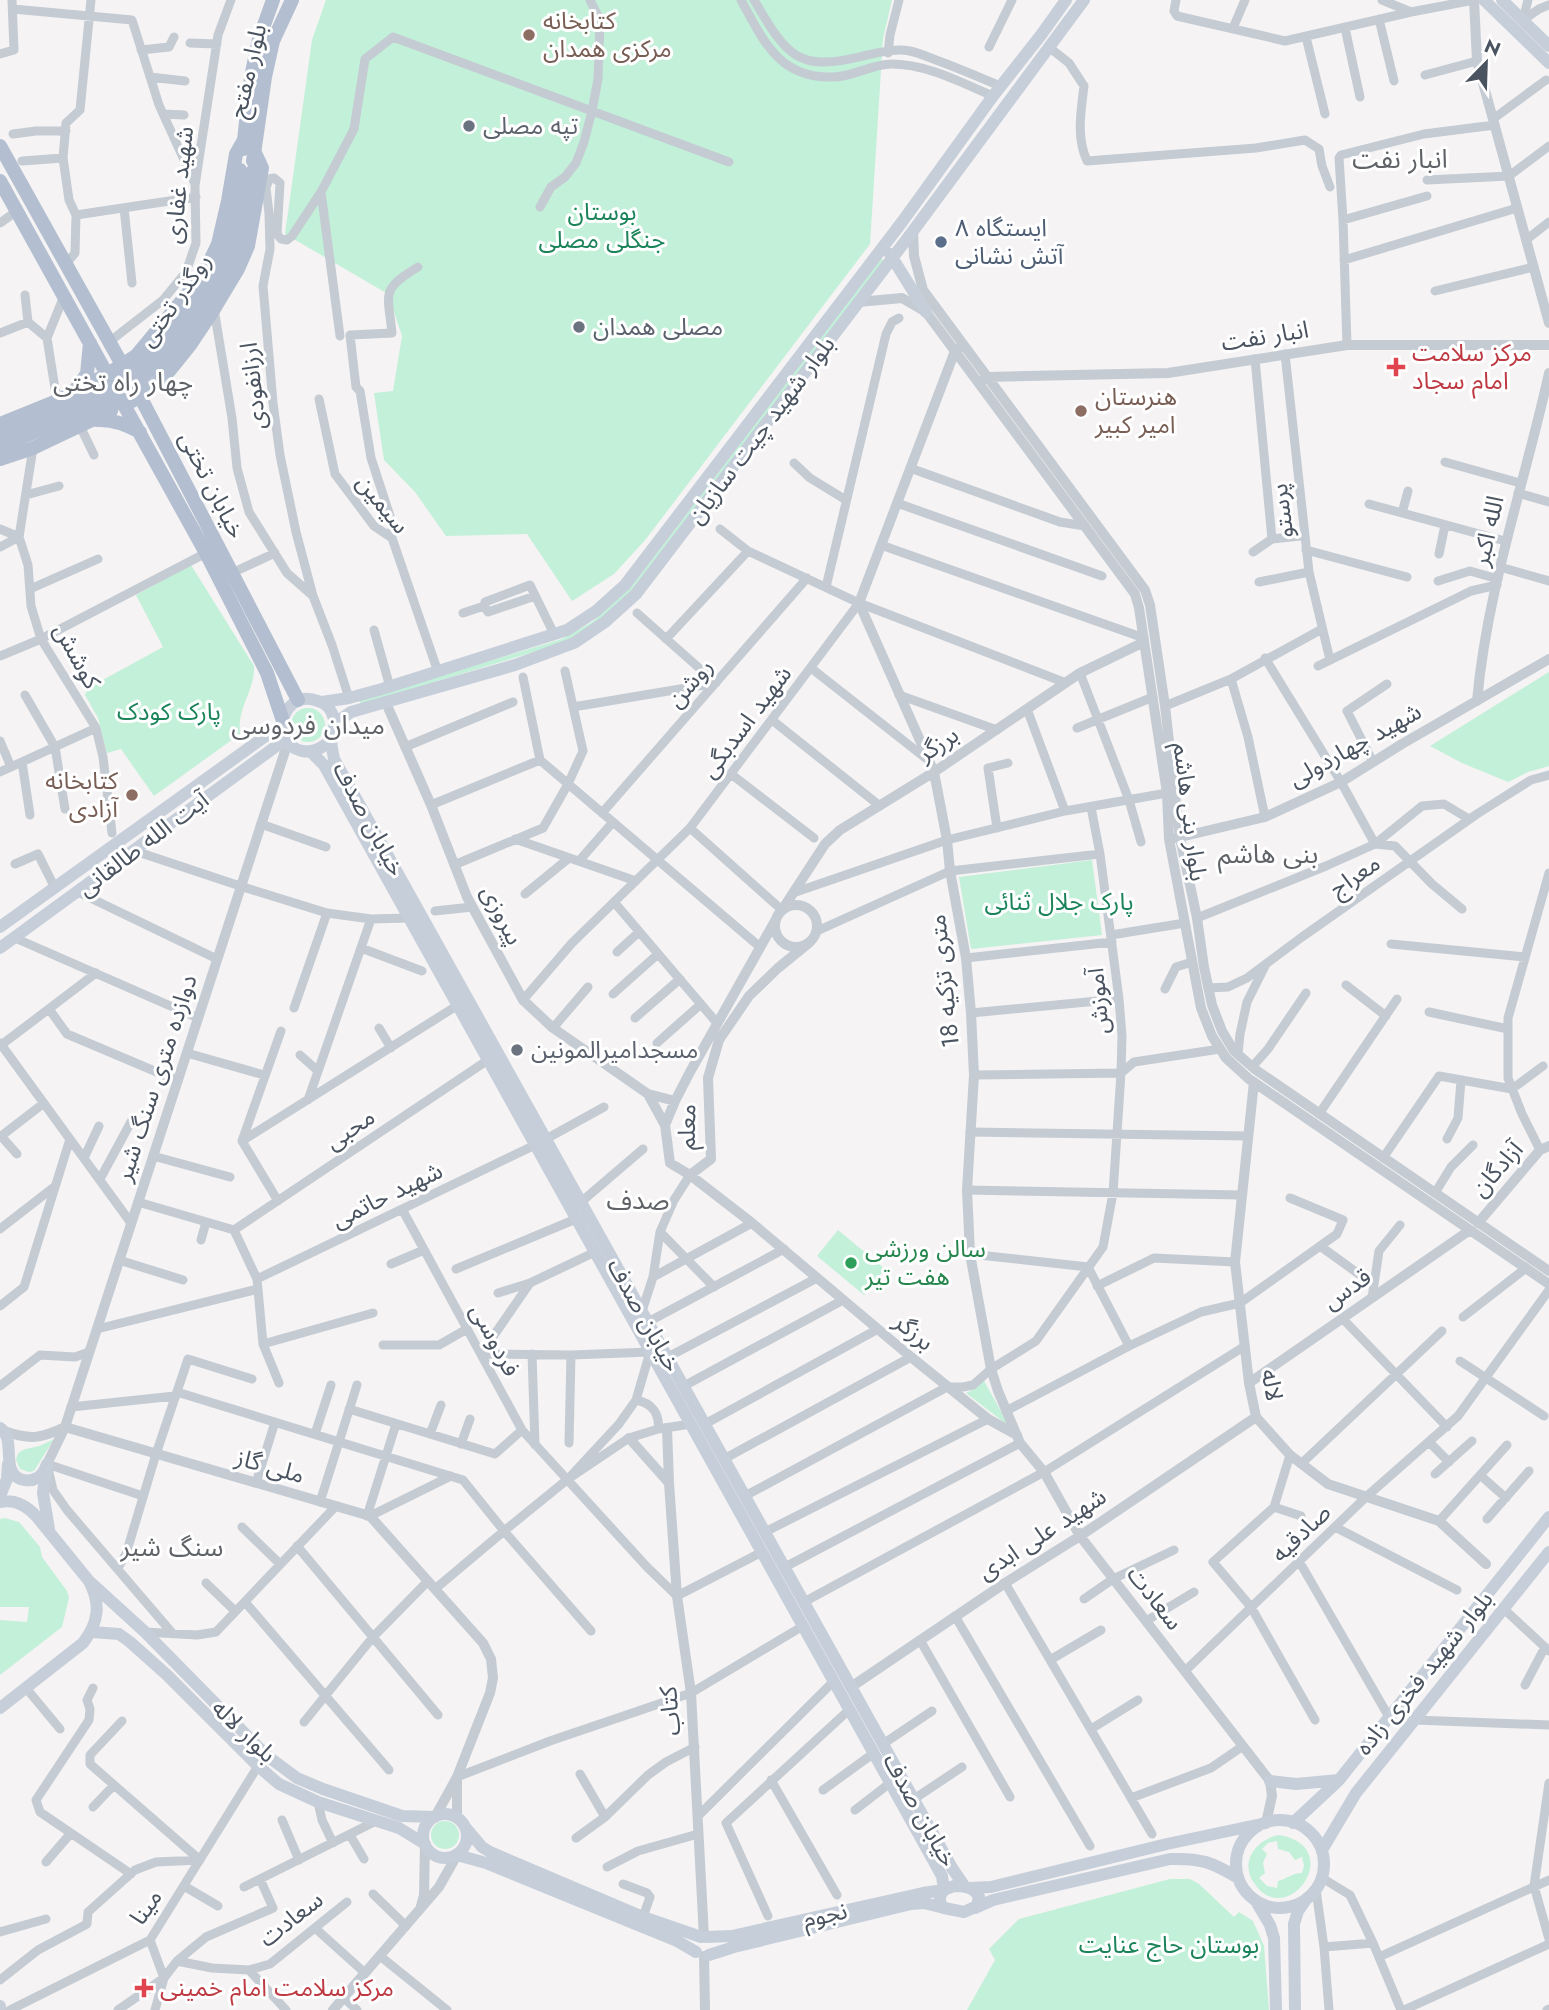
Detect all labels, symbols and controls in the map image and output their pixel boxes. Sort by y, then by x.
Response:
place label: کتابخانه مرکزی همدان [543,3,672,66]
street label: بلوار مفتح [220,20,275,121]
marker: کتابخانه مرکزی همدان [521,27,537,43]
north arrow [1451,28,1521,98]
text: N [1480,32,1505,63]
place label: تپه مصلی [483,108,578,143]
marker: تپه مصلی [461,118,477,134]
street label: شهید غفاری [155,124,202,245]
district label: انبار نفت [1352,140,1448,178]
park label: بوستان جنگلی مصلی [539,194,665,257]
place label: ایستگاه ۸ آتش نشانی [955,210,1064,273]
marker: ایستگاه ۸ آتش نشانی [933,234,949,250]
street label: روگذر تختی [129,246,220,354]
place label: مصلی همدان [593,309,723,344]
street label: انبار نفت [1219,311,1311,360]
marker: مصلی همدان [571,319,587,335]
street label: بلوار شهید چیت سازیان [678,328,843,531]
place label: مرکز سلامت امام سجاد [1412,335,1532,399]
street label: ارزانفودی [231,341,274,432]
marker: مرکز سلامت امام سجاد [1386,357,1406,377]
district label: چهار راه تختی [53,363,193,401]
place label: هنرستان امیر کبیر [1094,379,1177,442]
marker: هنرستان امیر کبیر [1073,403,1089,419]
street label: خیابان تختی [170,425,254,545]
street label: سیمین [348,466,418,541]
street label: پرستو [1261,482,1302,541]
street label: الله اکبر [1462,492,1513,571]
street label: کوشش [45,616,110,696]
street label: روشن [658,650,721,715]
street label: شهید اسدبگی [691,658,800,786]
park label: پارک کودک [117,694,221,729]
street label: شهید چهاردولی [1282,694,1428,796]
district label: میدان فردوسی [231,706,385,744]
street label: برزگر [909,717,965,771]
street label: بلوار بنی هاشم [1165,741,1216,883]
street label: خیابان صدف [325,755,414,882]
place label: کتابخانه آزادی [45,763,119,826]
street label: آیت الله طالقانی [70,782,217,905]
marker: کتابخانه آزادی [124,787,140,803]
district label: بنی هاشم [1218,835,1318,874]
street label: معراج [1322,845,1387,906]
street label: پیروزی [472,879,532,951]
park label: پارک جلال ثنائی [984,884,1134,919]
street label: 18 متری تزکیه [919,913,968,1049]
street label: آموزش [1077,965,1118,1036]
street label: دوازده متری سنگ شیر [105,970,206,1187]
place label: مسجدامیرالمونین [531,1032,698,1067]
marker: مسجدامیرالمونین [509,1042,525,1058]
street label: محبی [318,1099,382,1158]
street label: معلم [669,1104,704,1150]
street label: آزادگان [1462,1132,1532,1204]
street label: شهید حاتمی [325,1153,448,1237]
district label: صدف [607,1181,669,1219]
place label: سالن ورزشی هفت تیر [864,1231,986,1294]
street label: خیابان صدف [599,1252,690,1378]
marker: سالن ورزشی هفت تیر [843,1255,859,1271]
street label: قدس [1315,1259,1378,1318]
street label: فردوسی [462,1297,529,1382]
street label: برزگر [886,1304,942,1359]
street label: لاله [1252,1366,1292,1404]
street label: ملی گاز [231,1439,309,1492]
street label: شهید علی ابدی [970,1479,1113,1588]
street label: صادقیه [1263,1495,1339,1570]
district label: سنگ شیر [120,1528,223,1566]
street label: سعادت [1119,1558,1192,1637]
street label: بلوار شهید فخری زاده [1346,1583,1501,1762]
street label: کتاب [650,1684,689,1737]
street label: بلوار لاله [204,1691,285,1771]
street label: خیابان صدف [875,1747,966,1873]
street label: مینا [121,1882,170,1932]
street label: سعادت [251,1882,330,1955]
street label: نجوم [799,1892,851,1938]
park label: بوستان حاج عنایت [1079,1927,1259,1962]
place label: مرکز سلامت امام خمینی [160,1970,394,2006]
marker: مرکز سلامت امام خمینی [134,1978,154,1998]

